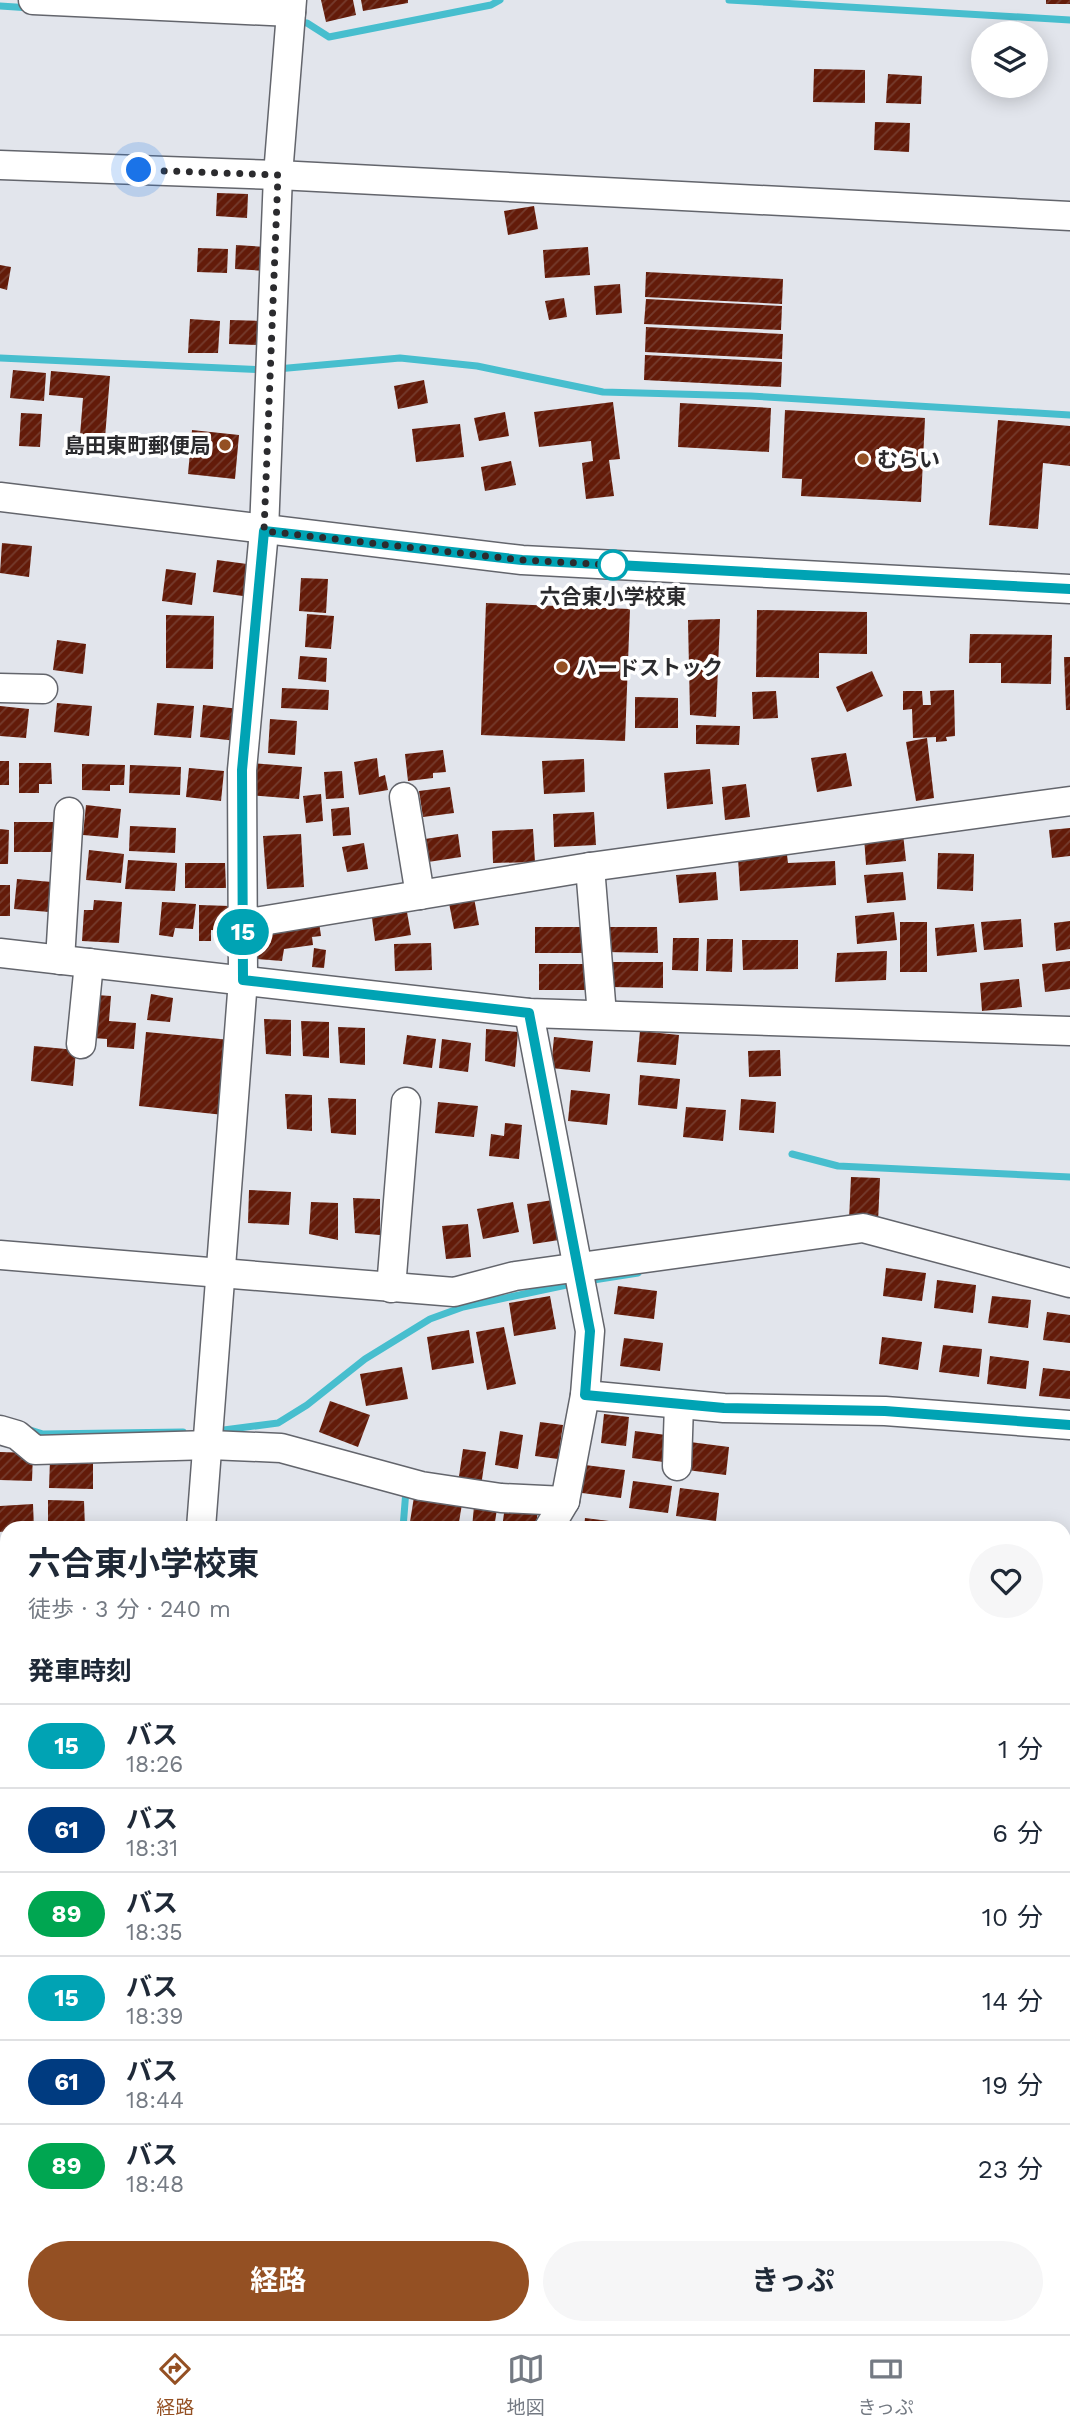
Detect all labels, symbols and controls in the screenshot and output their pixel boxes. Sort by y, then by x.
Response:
map controls [971,21,1048,98]
button: layers [971,21,1048,98]
your location [121,152,156,187]
place label: 島田東町郵便局 [64,433,211,458]
marker: 島田東町郵便局 [217,437,233,453]
place label: むらい [877,447,940,472]
marker: むらい [855,451,871,467]
marker: 六合東小学校東 [598,550,628,580]
place label: 六合東小学校東 [540,584,687,609]
place label: ハードストック [576,655,723,680]
marker: ハードストック [554,659,570,675]
line badge: 15 [212,909,274,955]
text: 15 [231,918,255,946]
text: 六合東小学校東 [28,1544,259,1583]
button: heart [969,1544,1043,1618]
text: 徒歩 · 3 分 · 240 m [28,1596,231,1623]
text: 発車時刻 [28,1656,132,1686]
text: バス [126,1720,178,1750]
text: 15 [54,1732,79,1760]
text: 1 分 [998,1734,1043,1764]
text: 18:26 [126,1751,183,1778]
text: バス [126,1804,178,1834]
text: 61 [54,1816,79,1844]
text: 6 分 [992,1818,1043,1848]
text: 18:31 [126,1835,178,1862]
text: バス [126,1888,178,1918]
text: 89 [52,1900,81,1928]
text: 10 分 [982,1902,1043,1932]
text: 18:35 [126,1919,183,1946]
text: バス [126,1972,178,2002]
text: 15 [54,1984,79,2012]
text: 14 分 [982,1986,1043,2016]
text: 18:39 [126,2003,184,2030]
text: バス [126,2056,178,2086]
text: 61 [54,2068,79,2096]
text: 19 分 [982,2070,1043,2100]
text: 18:44 [126,2087,184,2114]
text: バス [126,2140,178,2170]
text: 89 [52,2152,81,2180]
text: 23 分 [978,2154,1043,2184]
text: 18:48 [126,2171,184,2198]
button: 経路 [28,2241,529,2321]
button: きっぷ [543,2241,1043,2321]
tab: 経路 [156,2350,194,2419]
tab: 地図 [507,2350,545,2419]
tab: きっぷ [857,2350,914,2419]

